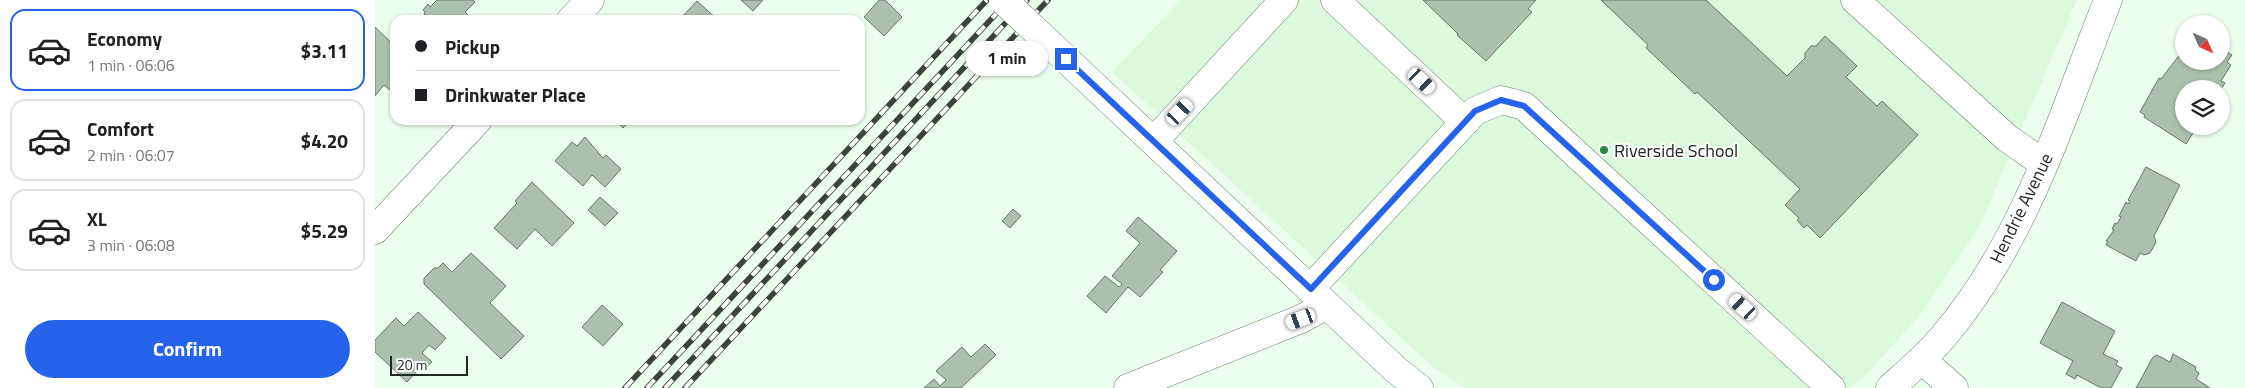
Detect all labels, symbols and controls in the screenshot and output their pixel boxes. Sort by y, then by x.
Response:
north arrow [2175,15,2230,70]
map controls [2175,15,2230,135]
text: Economy [87,24,162,53]
icon: car [27,28,72,73]
text: Pickup [445,32,500,61]
text: $3.11 [301,36,348,65]
callout: 1 min [966,42,1049,76]
text: 1 min [988,46,1026,70]
route end [1055,48,1077,70]
text: 1 min · 06:06 [87,53,175,77]
car [1405,65,1438,97]
text: Drinkwater Place [445,80,586,109]
button: layers [2175,80,2230,135]
car [1164,96,1195,128]
text: Comfort [87,114,154,143]
icon: car [27,118,72,163]
text: $4.20 [301,126,348,155]
place label: Riverside School [1614,137,1738,164]
text: 2 min · 06:07 [87,143,175,167]
marker: Riverside School [1598,144,1610,156]
street label: Hendrie Avenue [1983,148,2059,268]
text: XL [87,204,107,233]
icon: car [27,208,72,253]
text: $5.29 [301,216,348,245]
text: 3 min · 06:08 [87,233,175,257]
route start [1703,269,1725,291]
car [1726,291,1759,323]
car [1284,307,1317,331]
button: Confirm [25,320,350,378]
scale bar [390,353,467,376]
text: 20 m [397,354,427,375]

